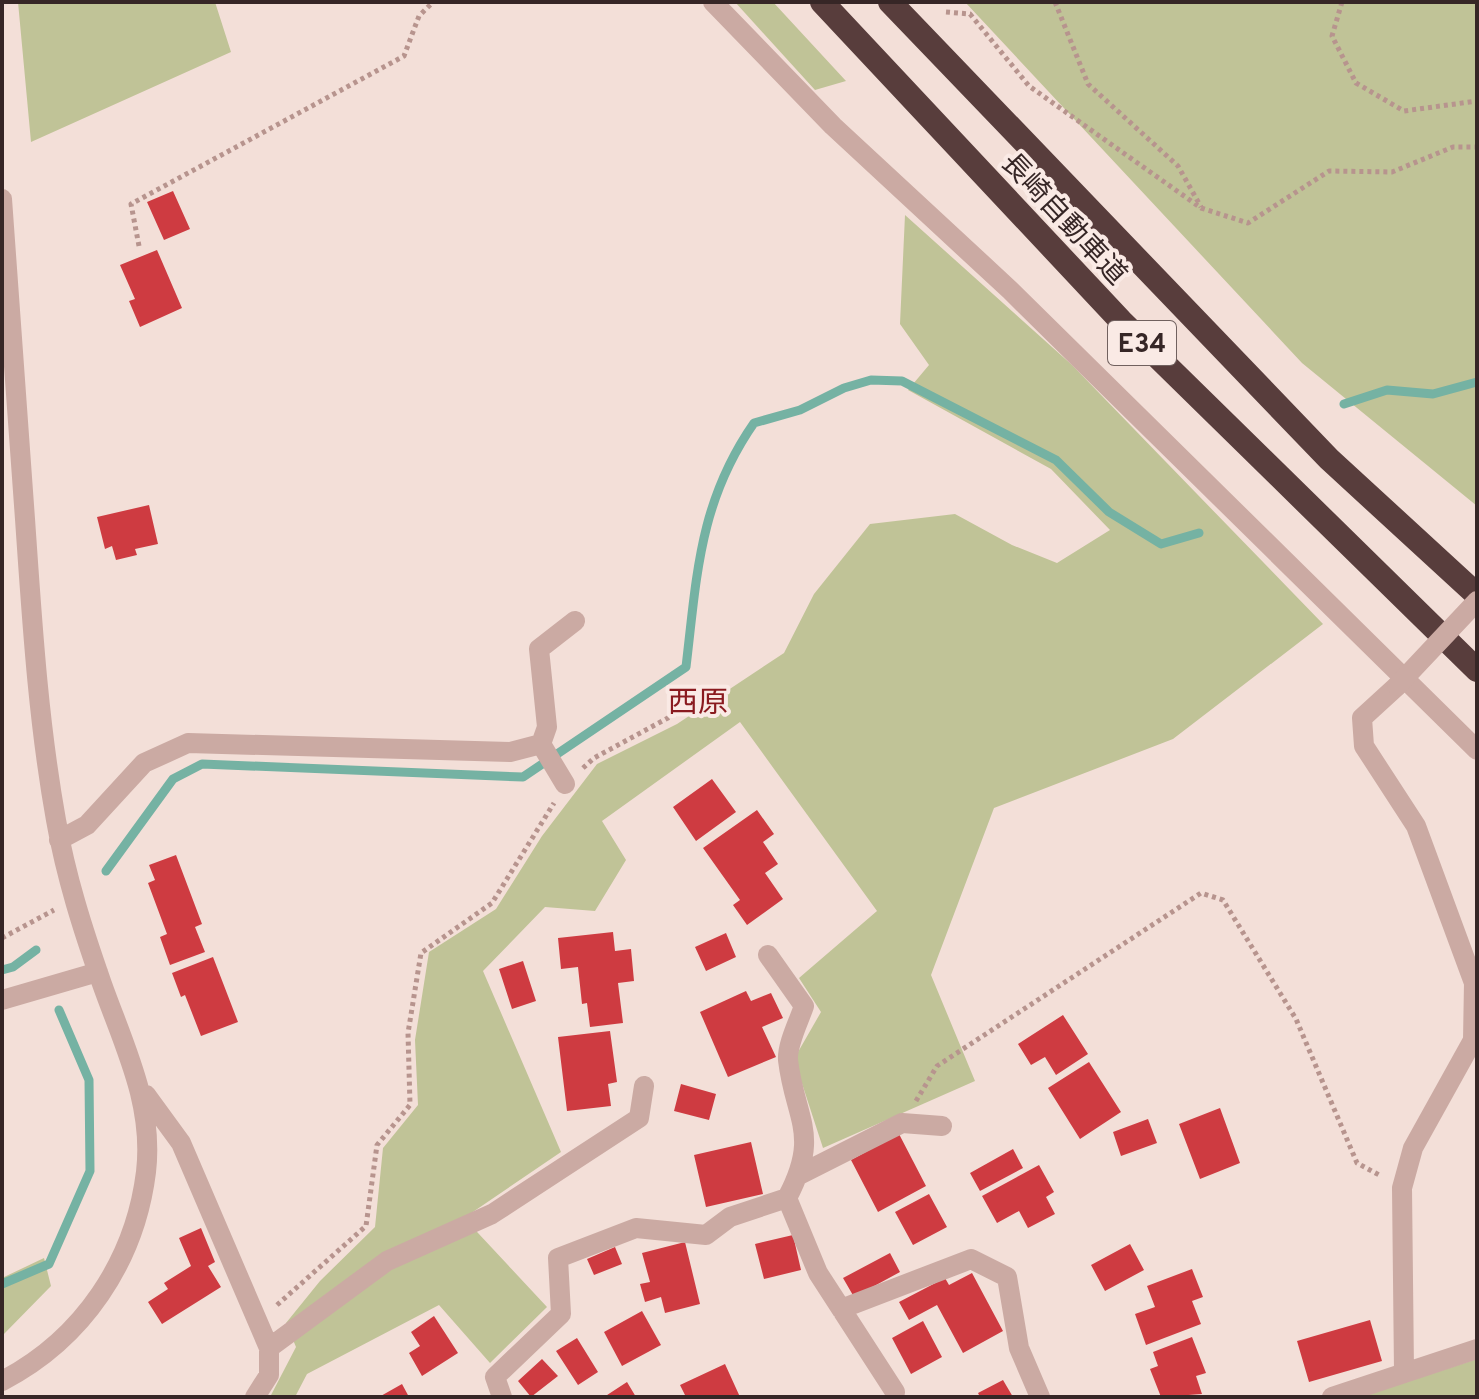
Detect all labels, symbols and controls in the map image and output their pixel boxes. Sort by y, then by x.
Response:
street label: 長崎自動車道 [992,146,1133,294]
road number: E34 [1108,321,1176,365]
district label: 西原 [668,686,728,723]

